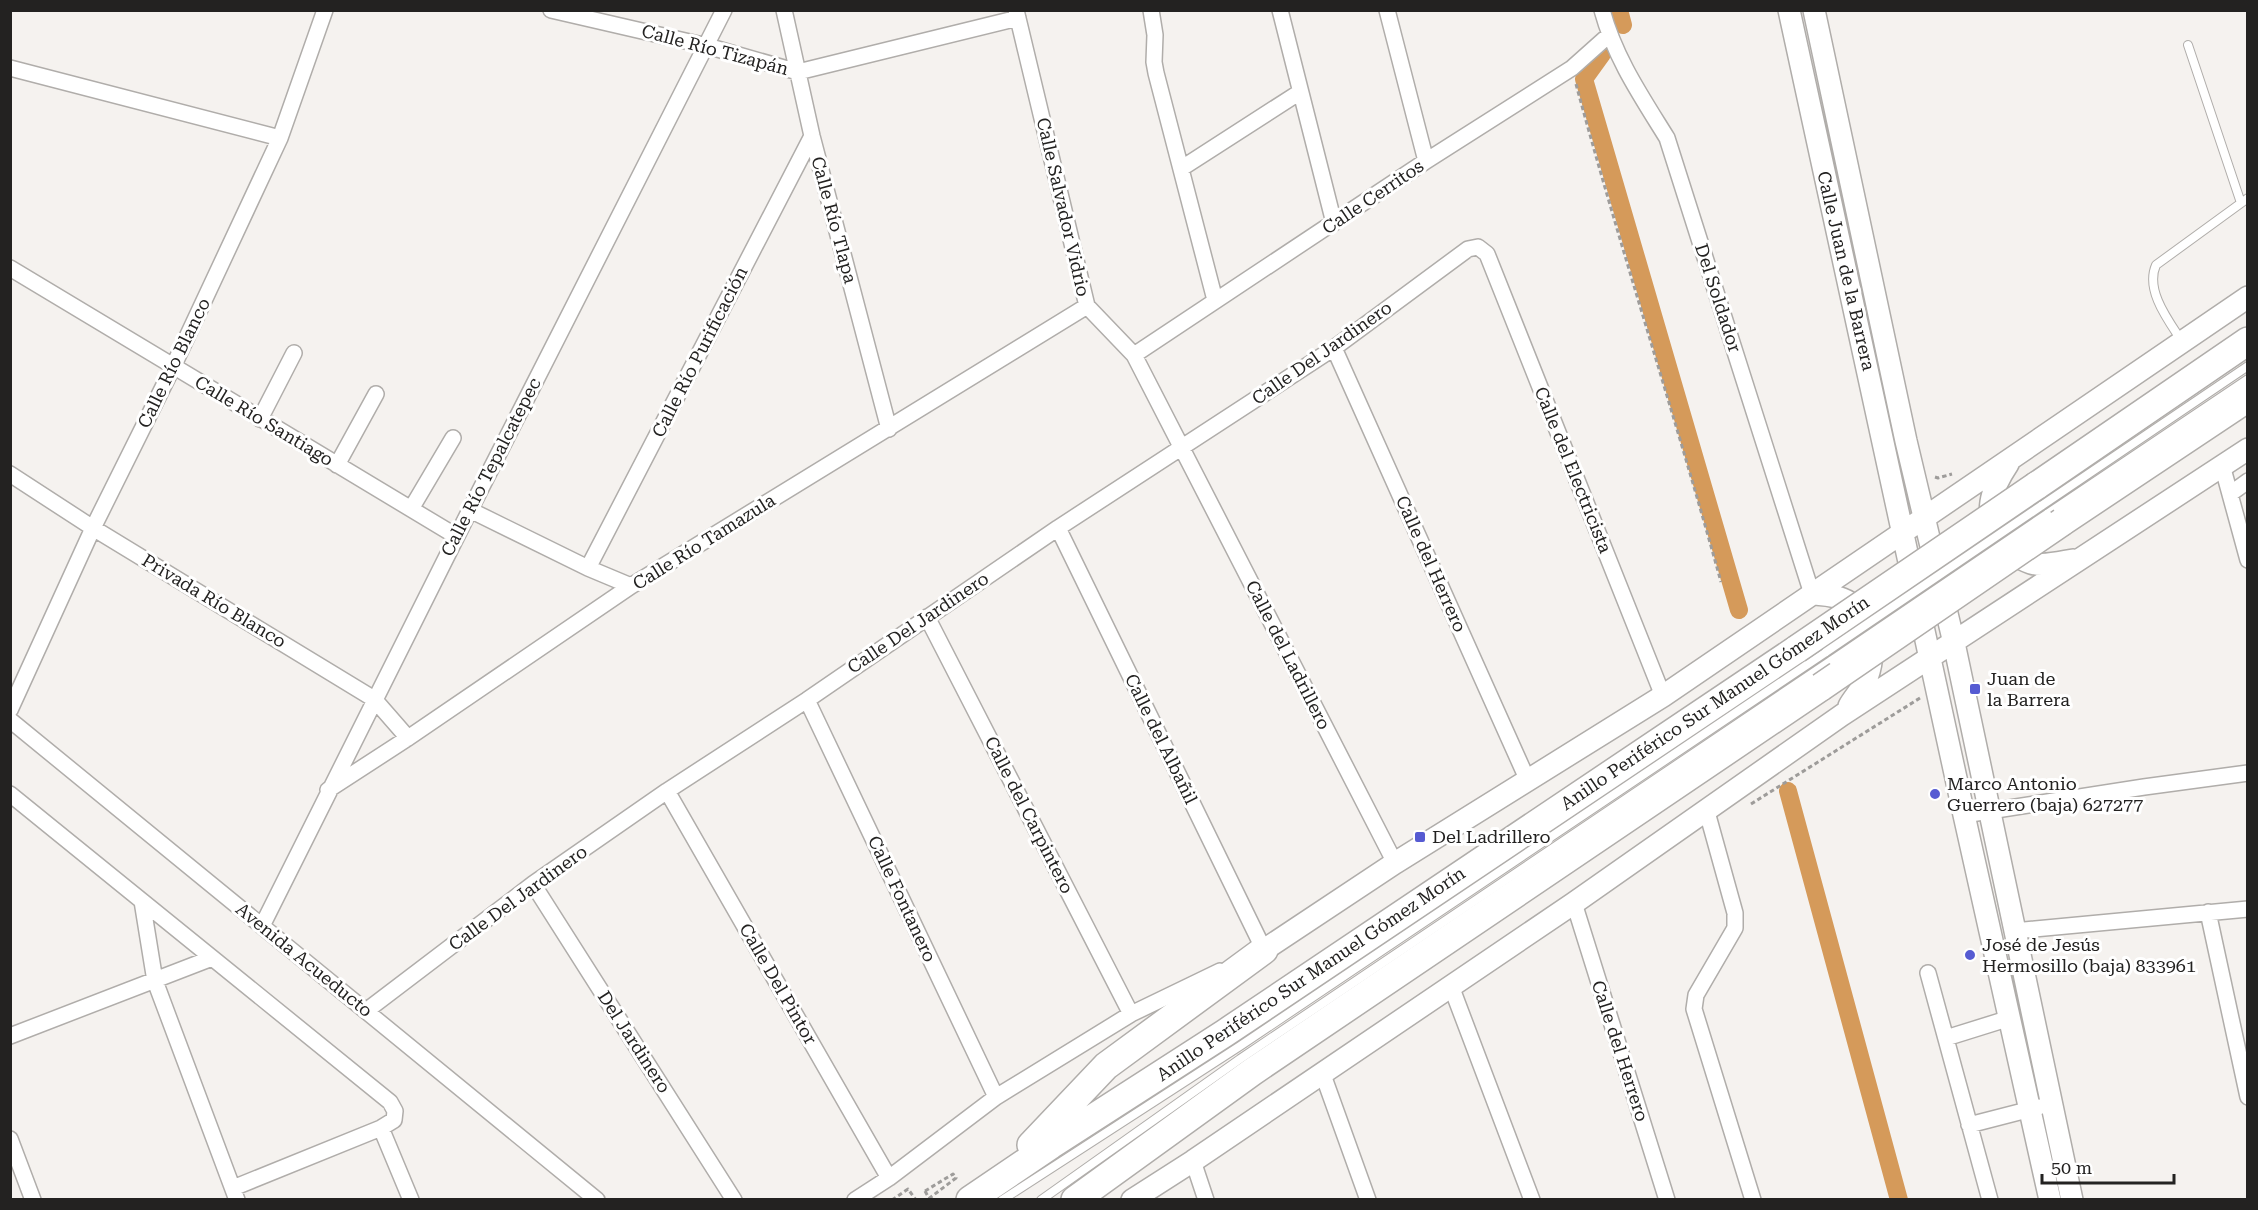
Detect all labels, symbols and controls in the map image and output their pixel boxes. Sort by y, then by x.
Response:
street label: Calle Río Tizapán [639,20,791,79]
street label: Calle Salvador Vidrio [1033,115,1094,298]
street label: Calle Río Tlapa [807,154,862,286]
street label: Calle Cerritos [1318,155,1427,238]
street label: Calle Juan de la Barrera [1813,169,1880,373]
street label: Del Soldador [1691,241,1746,355]
street label: Calle Río Purificación [647,263,752,441]
street label: Calle Río Blanco [133,294,214,431]
street label: Calle Del Jardinero [1248,296,1396,409]
street label: Calle Río Santiago [191,371,337,470]
street label: Calle Río Tepalcatepec [436,374,545,560]
street label: Calle del Electricista [1531,384,1617,556]
street label: Calle Río Tamazula [629,489,779,594]
street label: Calle del Herrero [1392,492,1471,635]
street label: Privada Río Blanco [138,549,290,652]
street label: Calle Del Jardinero [843,568,992,678]
street label: Calle del Ladrillero [1242,577,1335,733]
street label: Anillo Periférico Sur Manuel Gómez Morín [1557,591,1873,814]
place label: Juan de la Barrera [1987,668,2070,710]
street label: Calle del Albañil [1121,670,1202,808]
marker: Juan de la Barrera [1968,682,1982,696]
street label: Calle del Carpintero [981,733,1078,897]
place label: Marco Antonio Guerrero (baja) 627277 [1947,773,2143,815]
marker: Marco Antonio Guerrero (baja) 627277 [1928,787,1942,801]
place label: Del Ladrillero [1432,826,1551,847]
marker: Del Ladrillero [1413,830,1427,844]
street label: Calle Fontanero [864,832,941,965]
street label: Calle Del Jardinero [444,840,591,955]
street label: Anillo Periférico Sur Manuel Gómez Morín [1153,862,1469,1085]
street label: Avenida Acueducto [232,898,377,1021]
street label: Calle Del Pintor [735,920,822,1048]
place label: José de Jesús Hermosillo (baja) 833961 [1982,934,2196,976]
marker: José de Jesús Hermosillo (baja) 833961 [1963,948,1977,962]
street label: Calle del Herrero [1588,978,1653,1124]
street label: Del Jardinero [594,987,675,1097]
scale bar [2042,1147,2174,1185]
text: 50 m [2051,1157,2092,1178]

